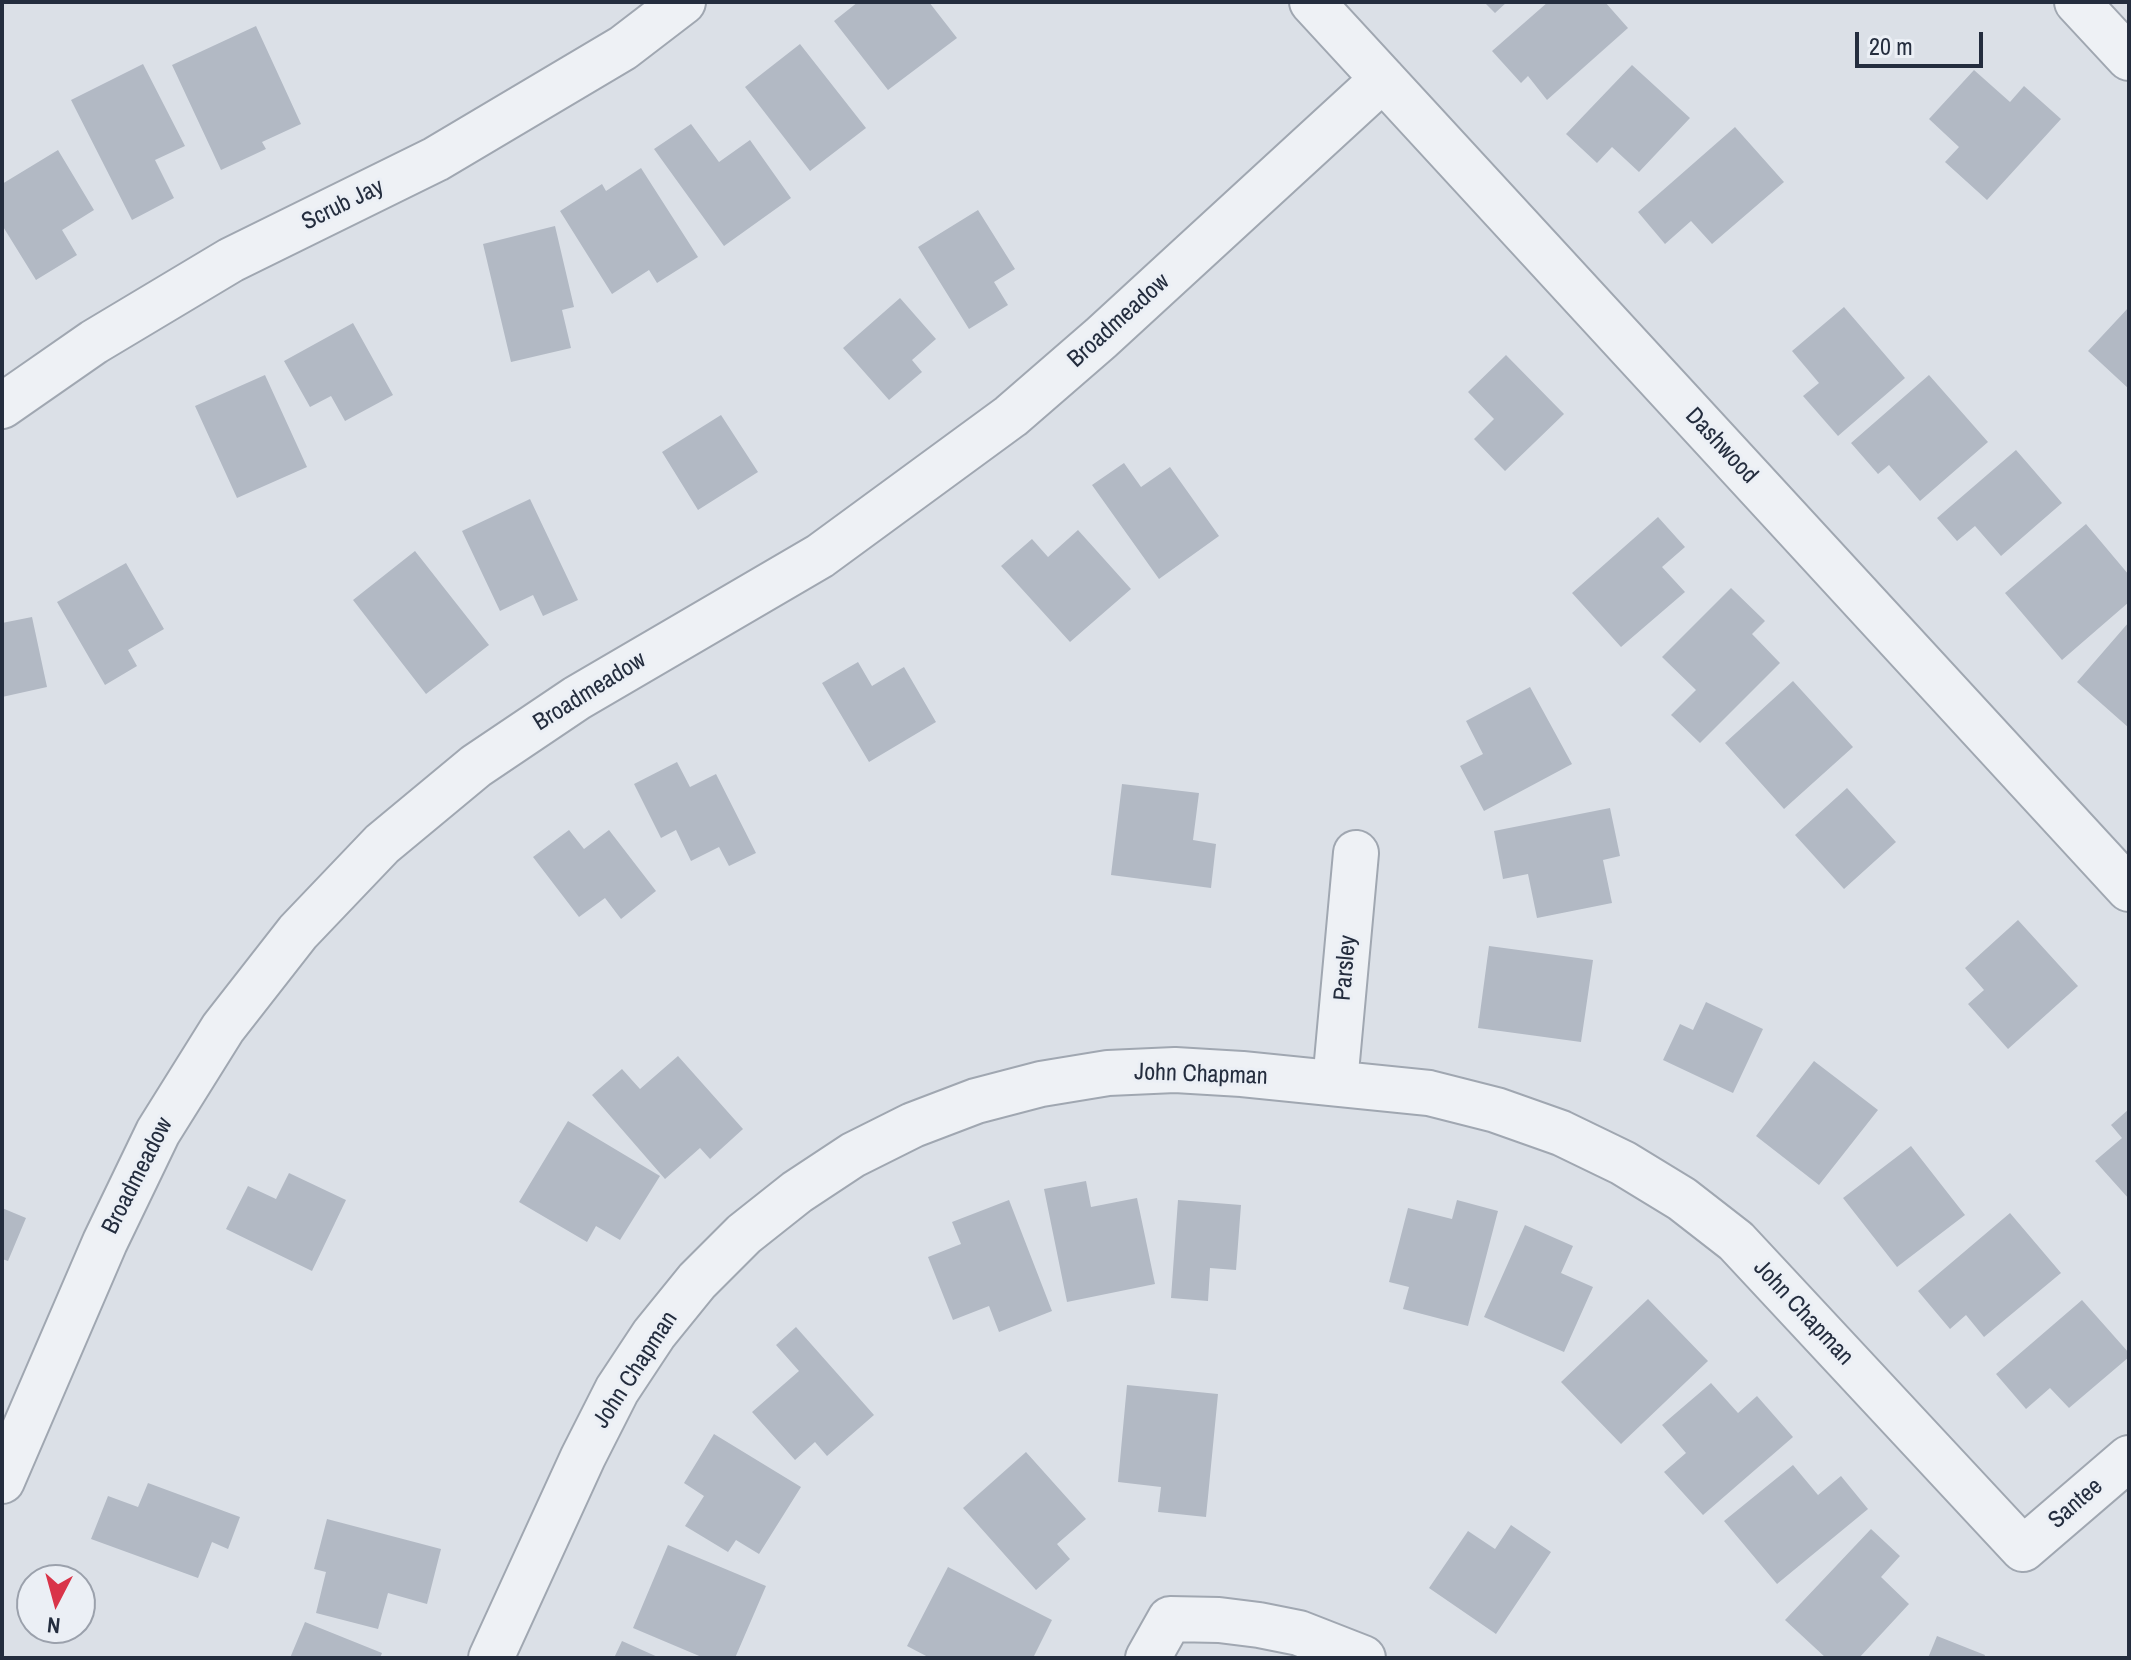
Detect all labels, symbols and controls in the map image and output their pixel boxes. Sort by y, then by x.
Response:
scale bar [1859,16,1987,66]
text: 20 m [1869,30,1913,62]
street label: Scrub Jay [297,173,389,237]
street label: Broadmeadow [1062,268,1176,374]
street label: Dashwood [1679,402,1763,490]
street label: Broadmeadow [529,646,651,738]
street label: Parsley [1329,934,1363,1002]
street label: John Chapman [1134,1058,1268,1092]
street label: Broadmeadow [96,1113,180,1239]
street label: John Chapman [1747,1254,1859,1372]
street label: John Chapman [588,1306,684,1434]
street label: Santee [2043,1473,2109,1535]
north arrow [16,1564,96,1644]
text: N [46,1610,62,1641]

